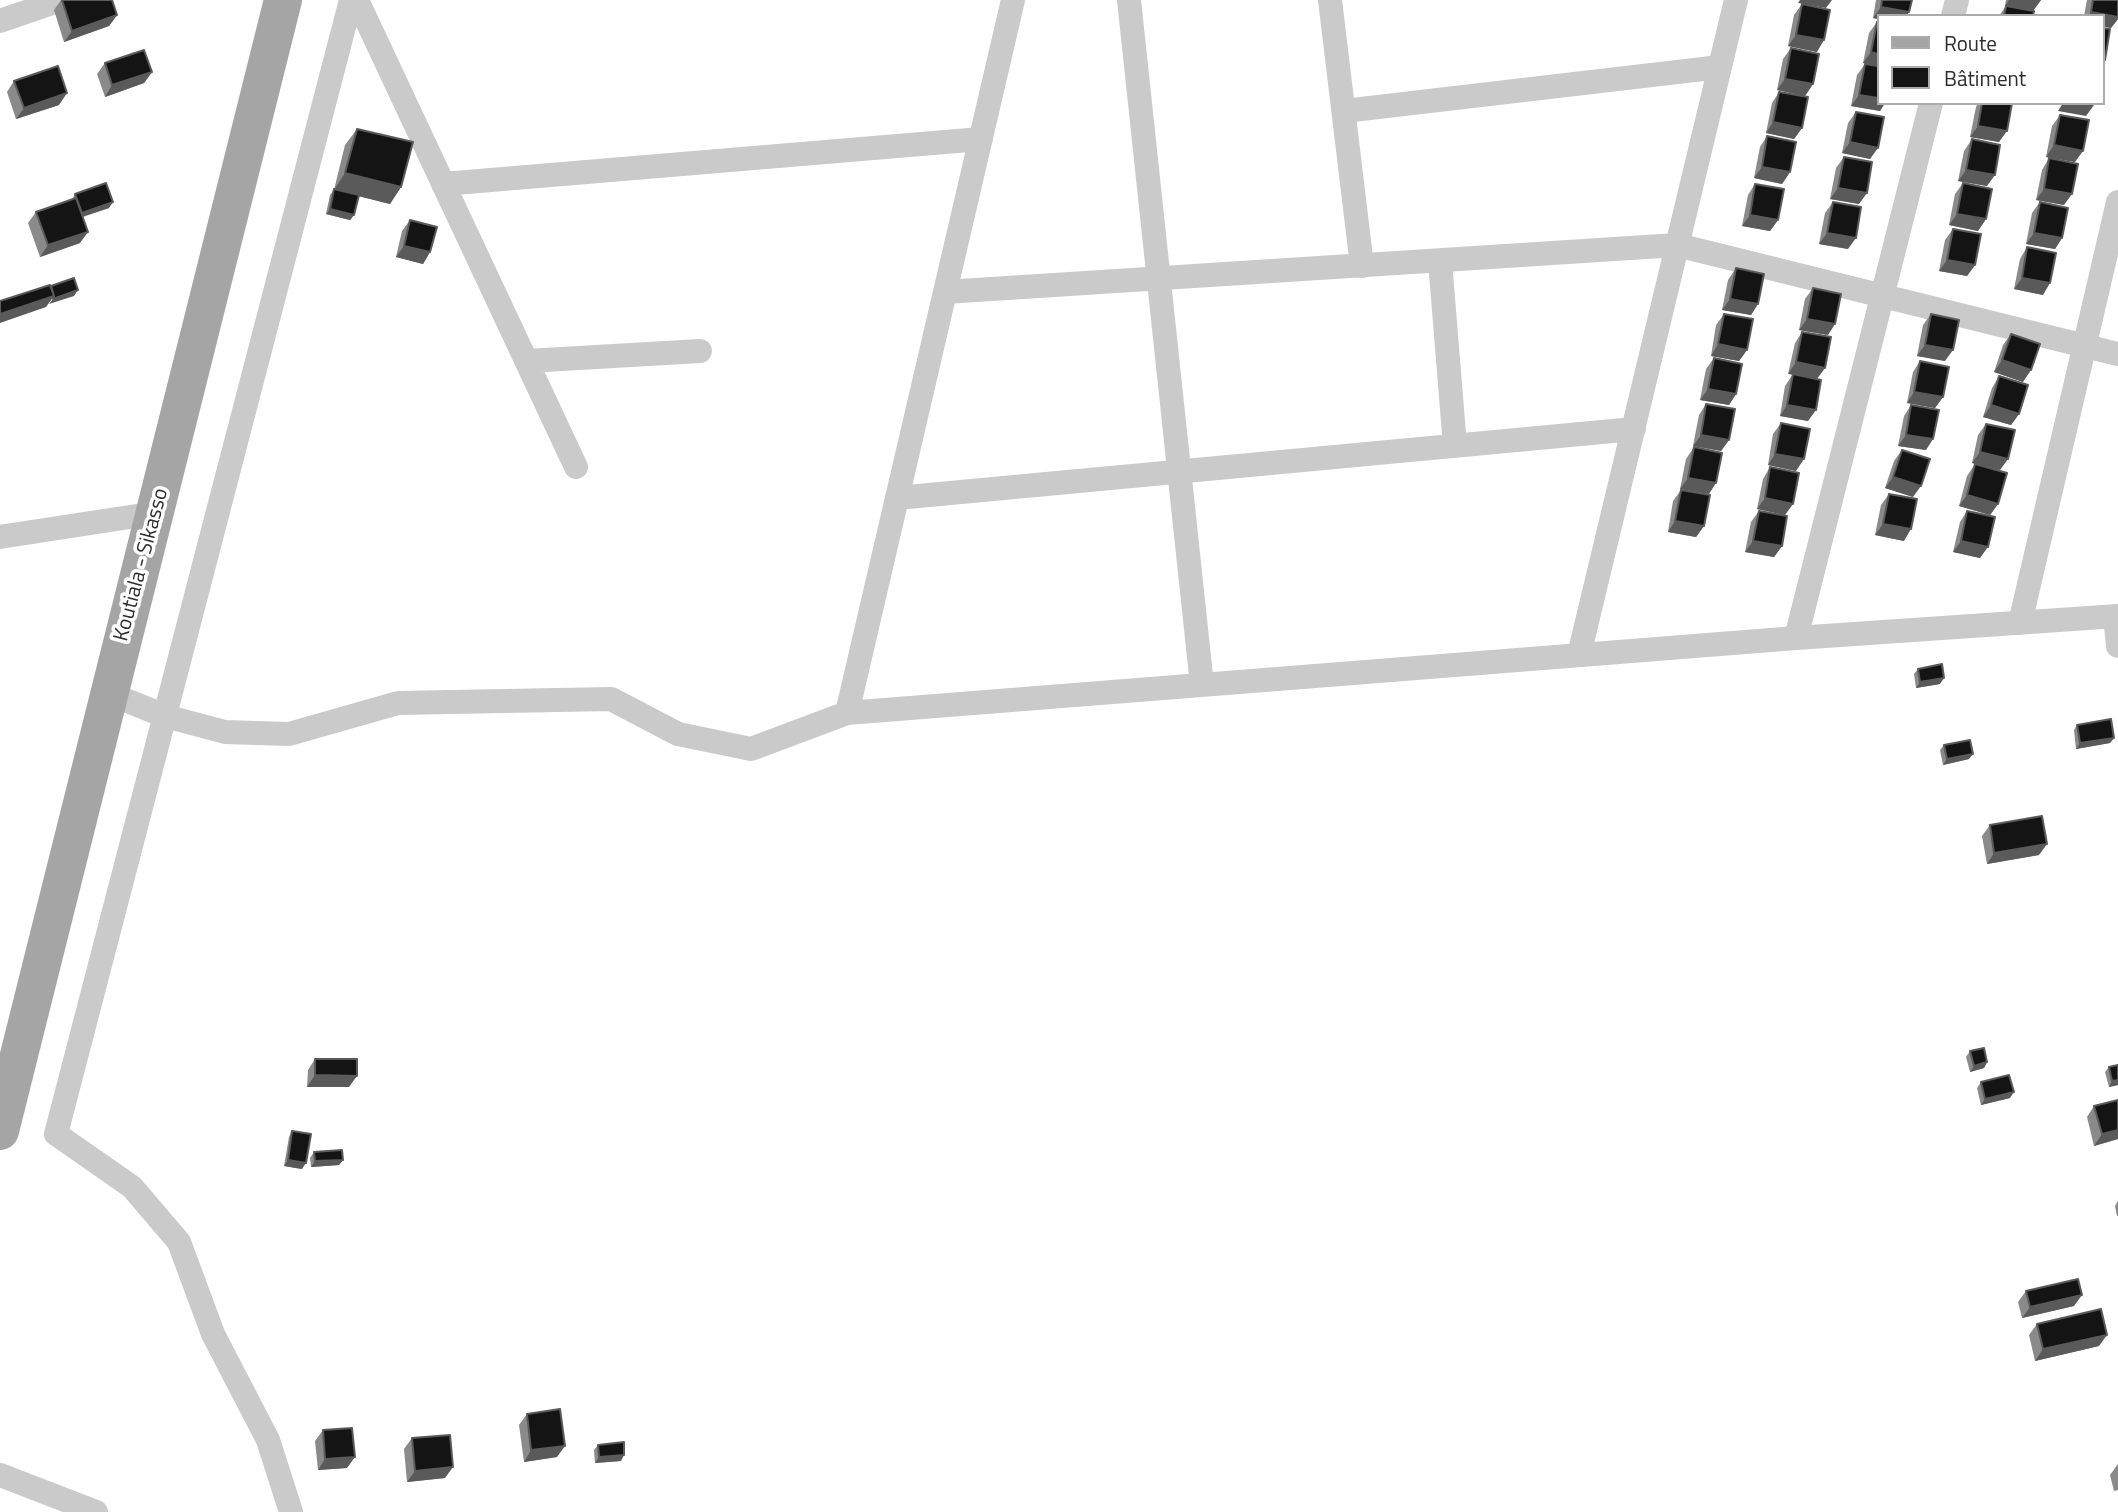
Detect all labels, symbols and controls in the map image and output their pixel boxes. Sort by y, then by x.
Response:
legend [1876,14,2104,105]
text: Route [1944,27,1997,59]
text: Bâtiment [1944,62,2026,94]
street label: Koutiala - Sikasso [109,486,175,644]

